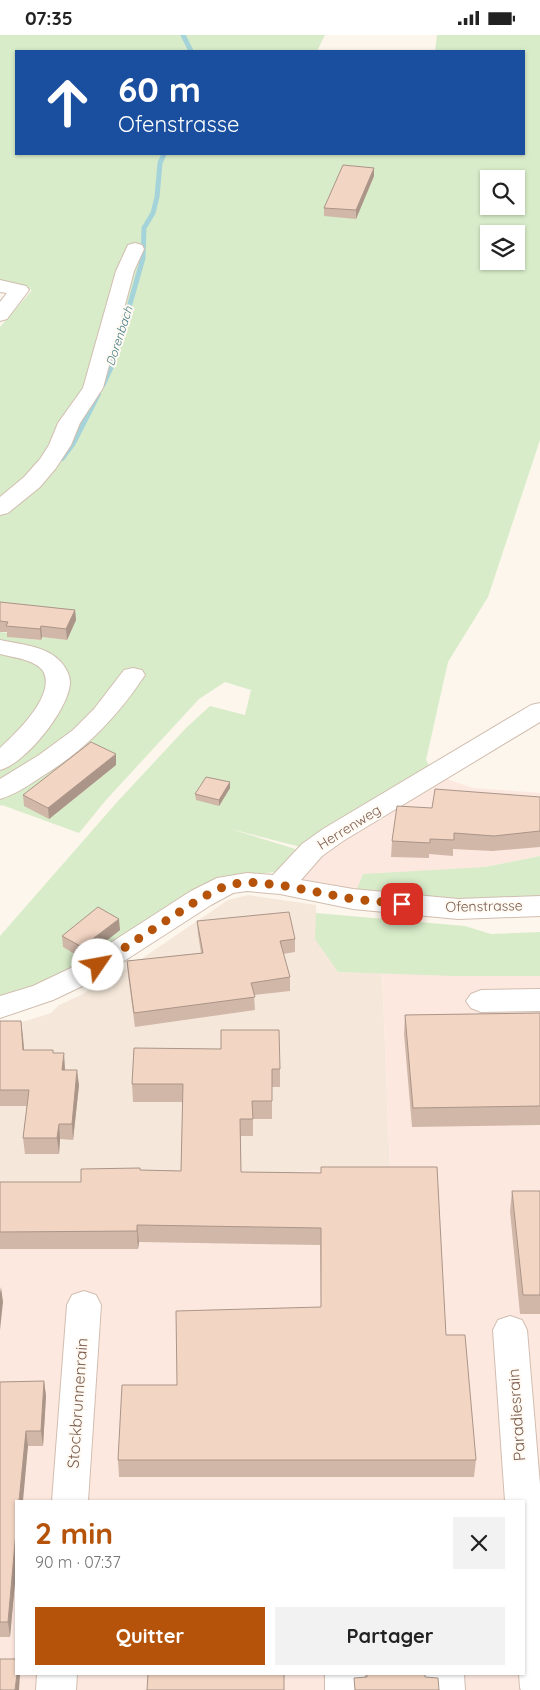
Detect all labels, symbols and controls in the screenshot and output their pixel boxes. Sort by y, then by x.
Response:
text: 07:35 [25,6,73,30]
text: 60 m [118,67,201,111]
icon: ahead [35,70,100,135]
text: Ofenstrasse [118,110,239,138]
map controls [480,170,525,270]
button: search [480,170,525,215]
button: layers [480,225,525,270]
water label: Dorenbach [102,304,136,368]
street label: Herrenweg [314,800,384,854]
pin [381,883,423,925]
icon: arrive [388,890,416,918]
street label: Ofenstrasse [445,896,523,916]
position arrow [71,938,123,990]
street label: Stockbrunnenrain [62,1337,92,1469]
street label: Paradiesrain [503,1368,529,1462]
text: 2 min [35,1514,113,1552]
button: close [453,1517,505,1569]
text: 90 m · 07:37 [35,1552,121,1572]
button: Quitter [35,1607,265,1665]
button: Partager [275,1607,505,1665]

